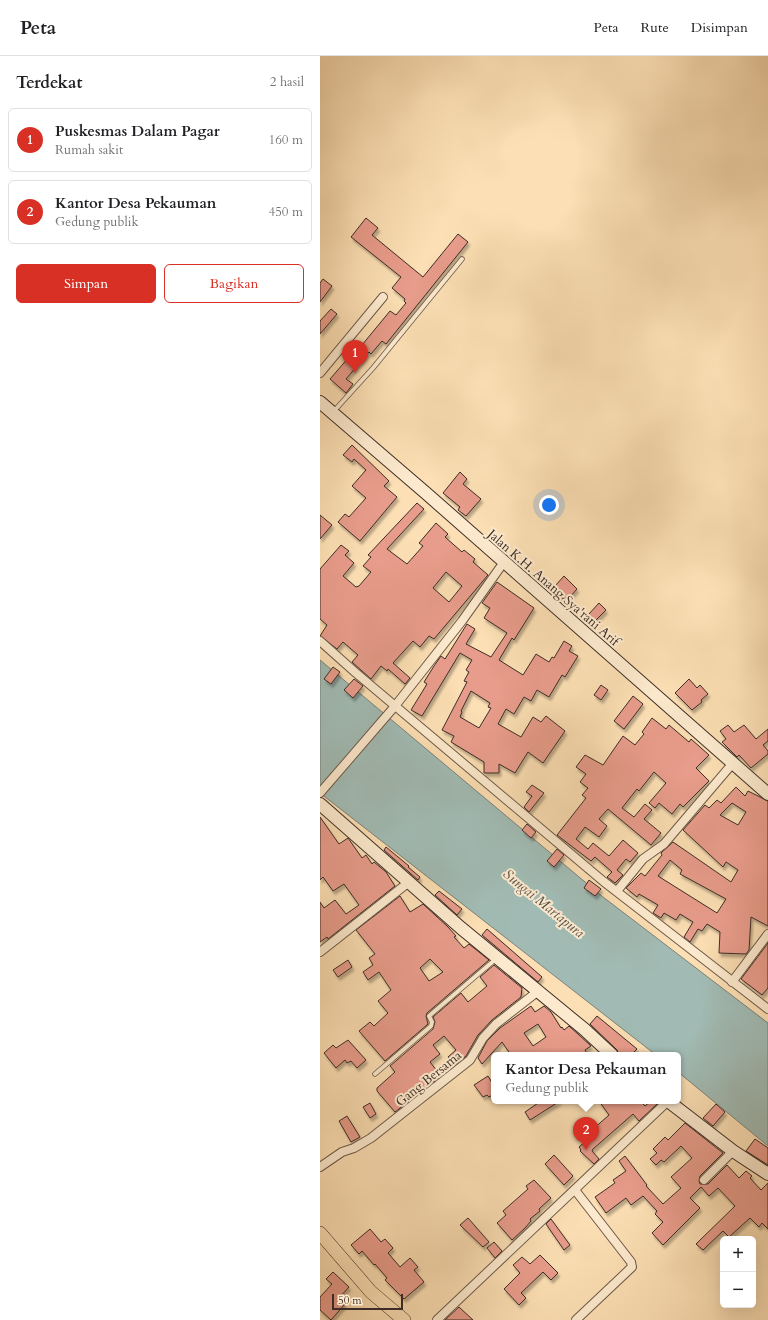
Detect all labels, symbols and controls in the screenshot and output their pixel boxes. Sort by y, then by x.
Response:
text: Peta [20,15,56,41]
text: Peta [593,18,619,37]
text: Rute [641,18,669,37]
text: Disimpan [691,18,748,37]
text: Terdekat [16,71,82,94]
text: 2 hasil [270,73,304,91]
text: Puskesmas Dalam Pagar [55,121,220,141]
text: 1 [27,131,33,149]
text: 160 m [269,131,303,149]
text: Rumah sakit [55,141,123,159]
text: Kantor Desa Pekauman [55,193,216,213]
text: 2 [27,203,33,221]
text: 450 m [269,203,303,221]
text: Gedung publik [55,213,138,231]
button: Simpan [16,264,156,303]
button: Bagikan [164,264,304,303]
pin: 1 [342,340,368,373]
your location [539,495,559,515]
street label: Jalan K.H. Anang Sya'rani Arif [482,524,625,651]
water label: Sungai Martapura [499,865,588,942]
street label: Gang Bersama [392,1046,466,1111]
popup [491,1052,681,1104]
text: Kantor Desa Pekauman [505,1059,667,1079]
text: Gedung publik [505,1079,589,1097]
pin: 2 [573,1117,599,1150]
map controls [720,1236,756,1308]
button: + [720,1236,756,1272]
button: − [720,1272,756,1308]
scale bar [332,1292,403,1311]
text: 50 m [338,1293,362,1308]

